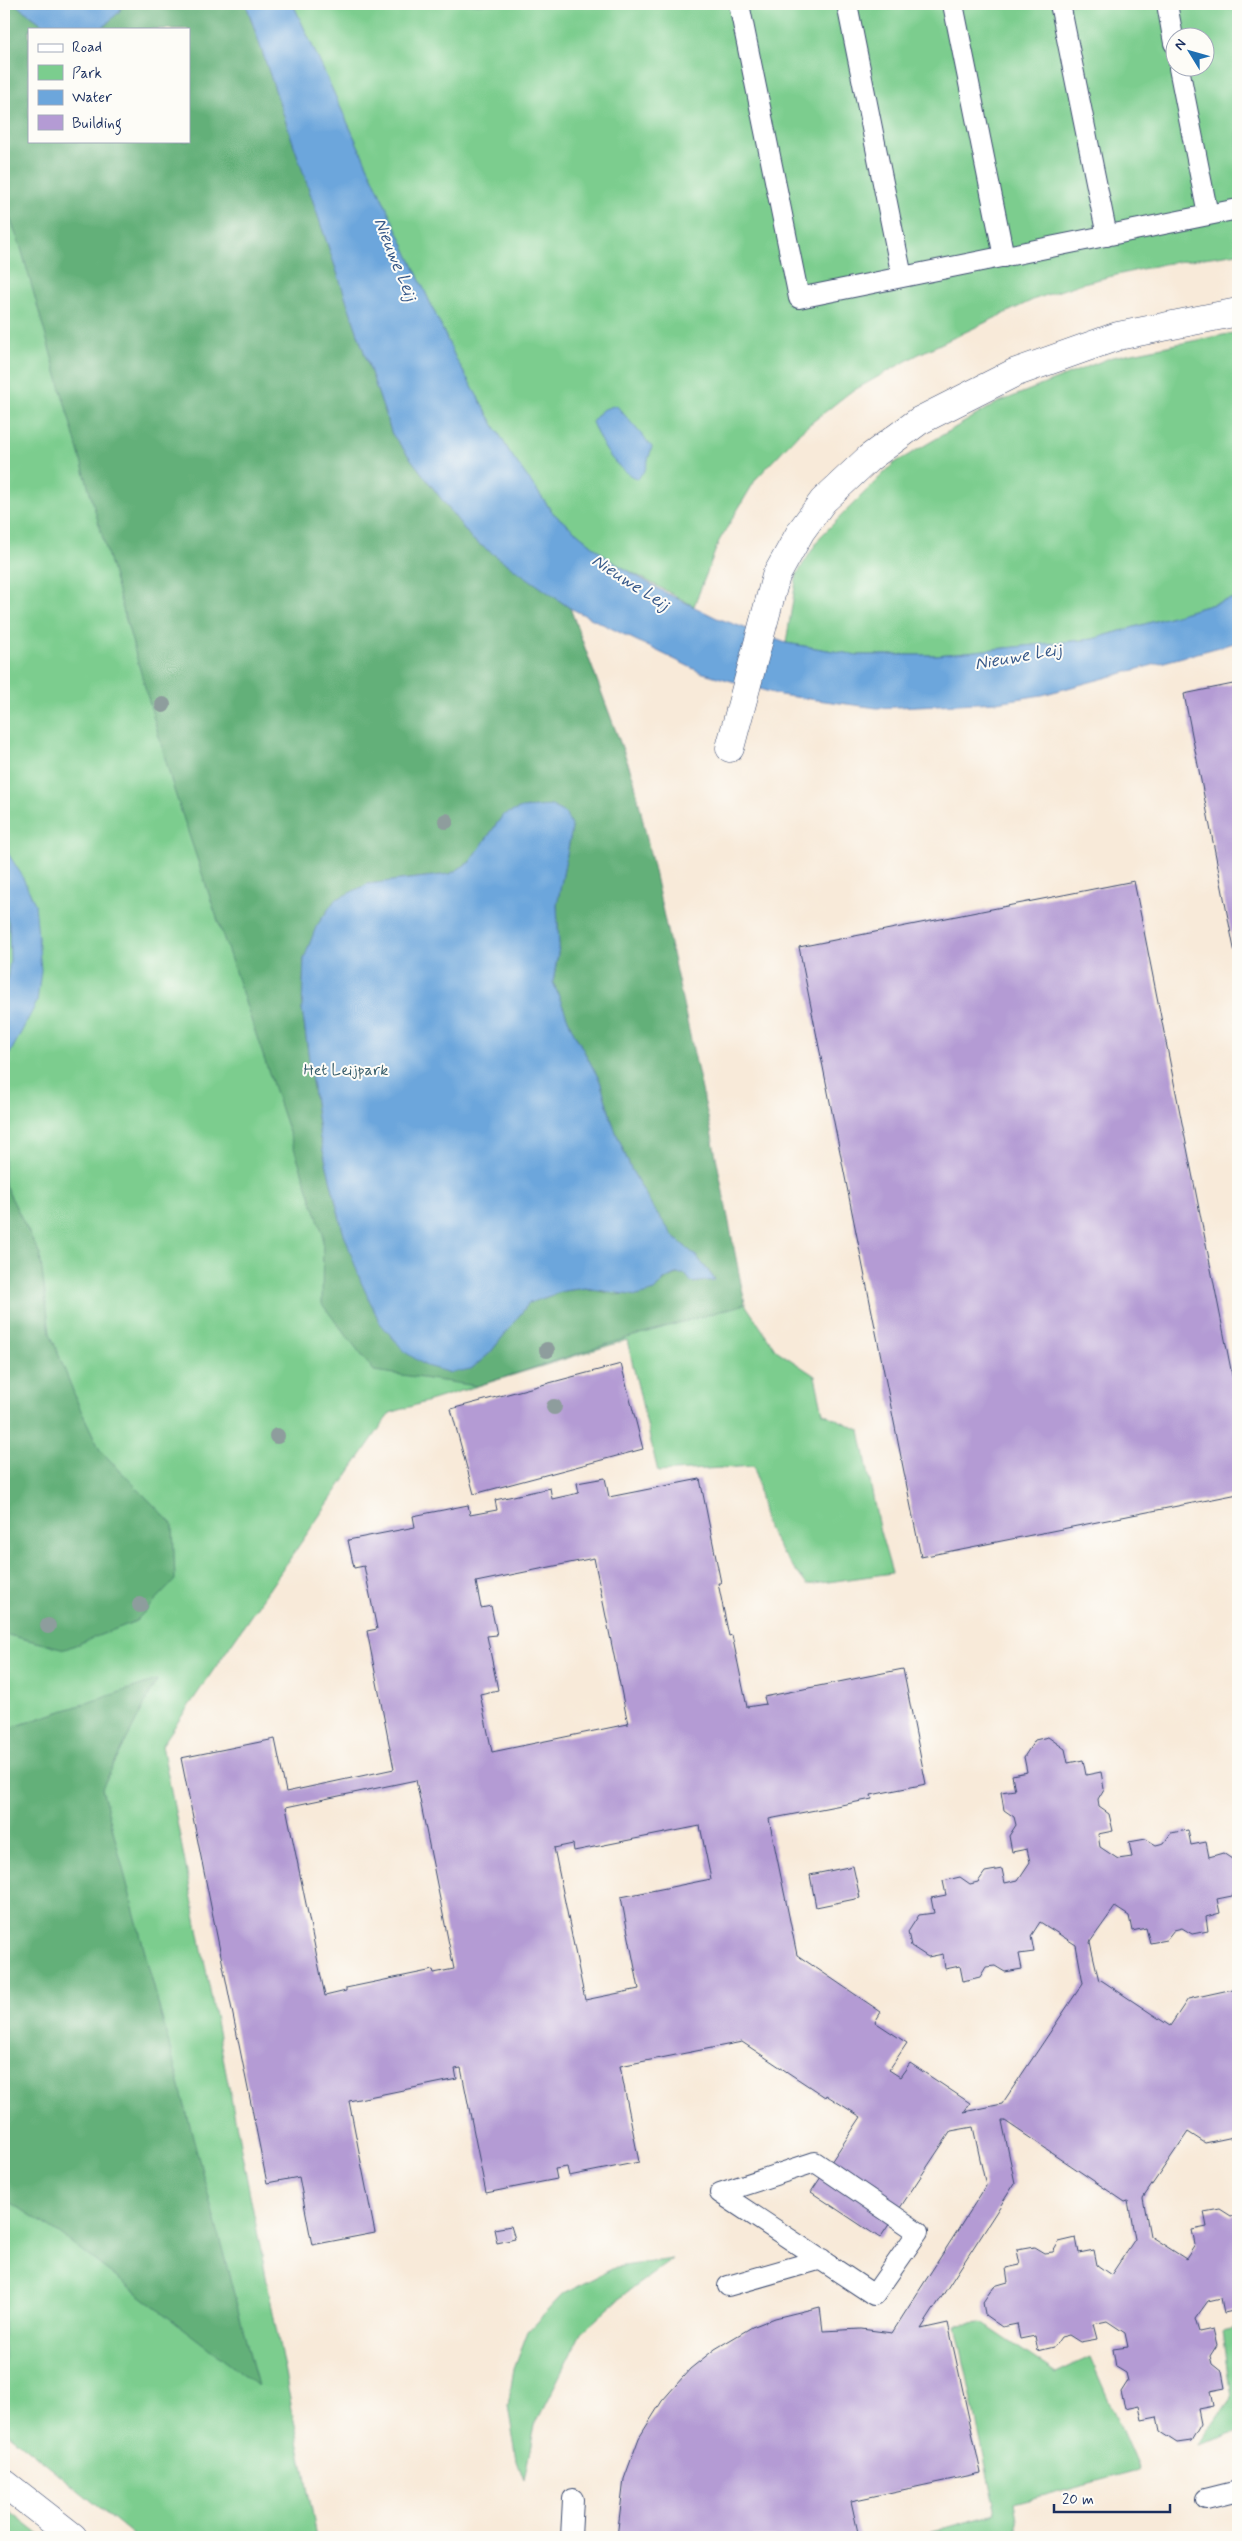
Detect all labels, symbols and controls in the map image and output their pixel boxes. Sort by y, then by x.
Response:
legend [28,28,190,142]
north arrow [1164,28,1214,78]
text: N [1170,36,1190,54]
text: Road [72,38,102,58]
text: Park [72,64,102,84]
text: Water [72,88,112,108]
text: Building [72,114,122,135]
water label: Nieuwe Leij [367,214,423,306]
water label: Nieuwe Leij [587,549,675,617]
water label: Nieuwe Leij [973,637,1065,676]
park label: Het Leijpark [304,1060,388,1081]
scale bar [1054,2481,1171,2513]
text: 20 m [1062,2490,1094,2510]

